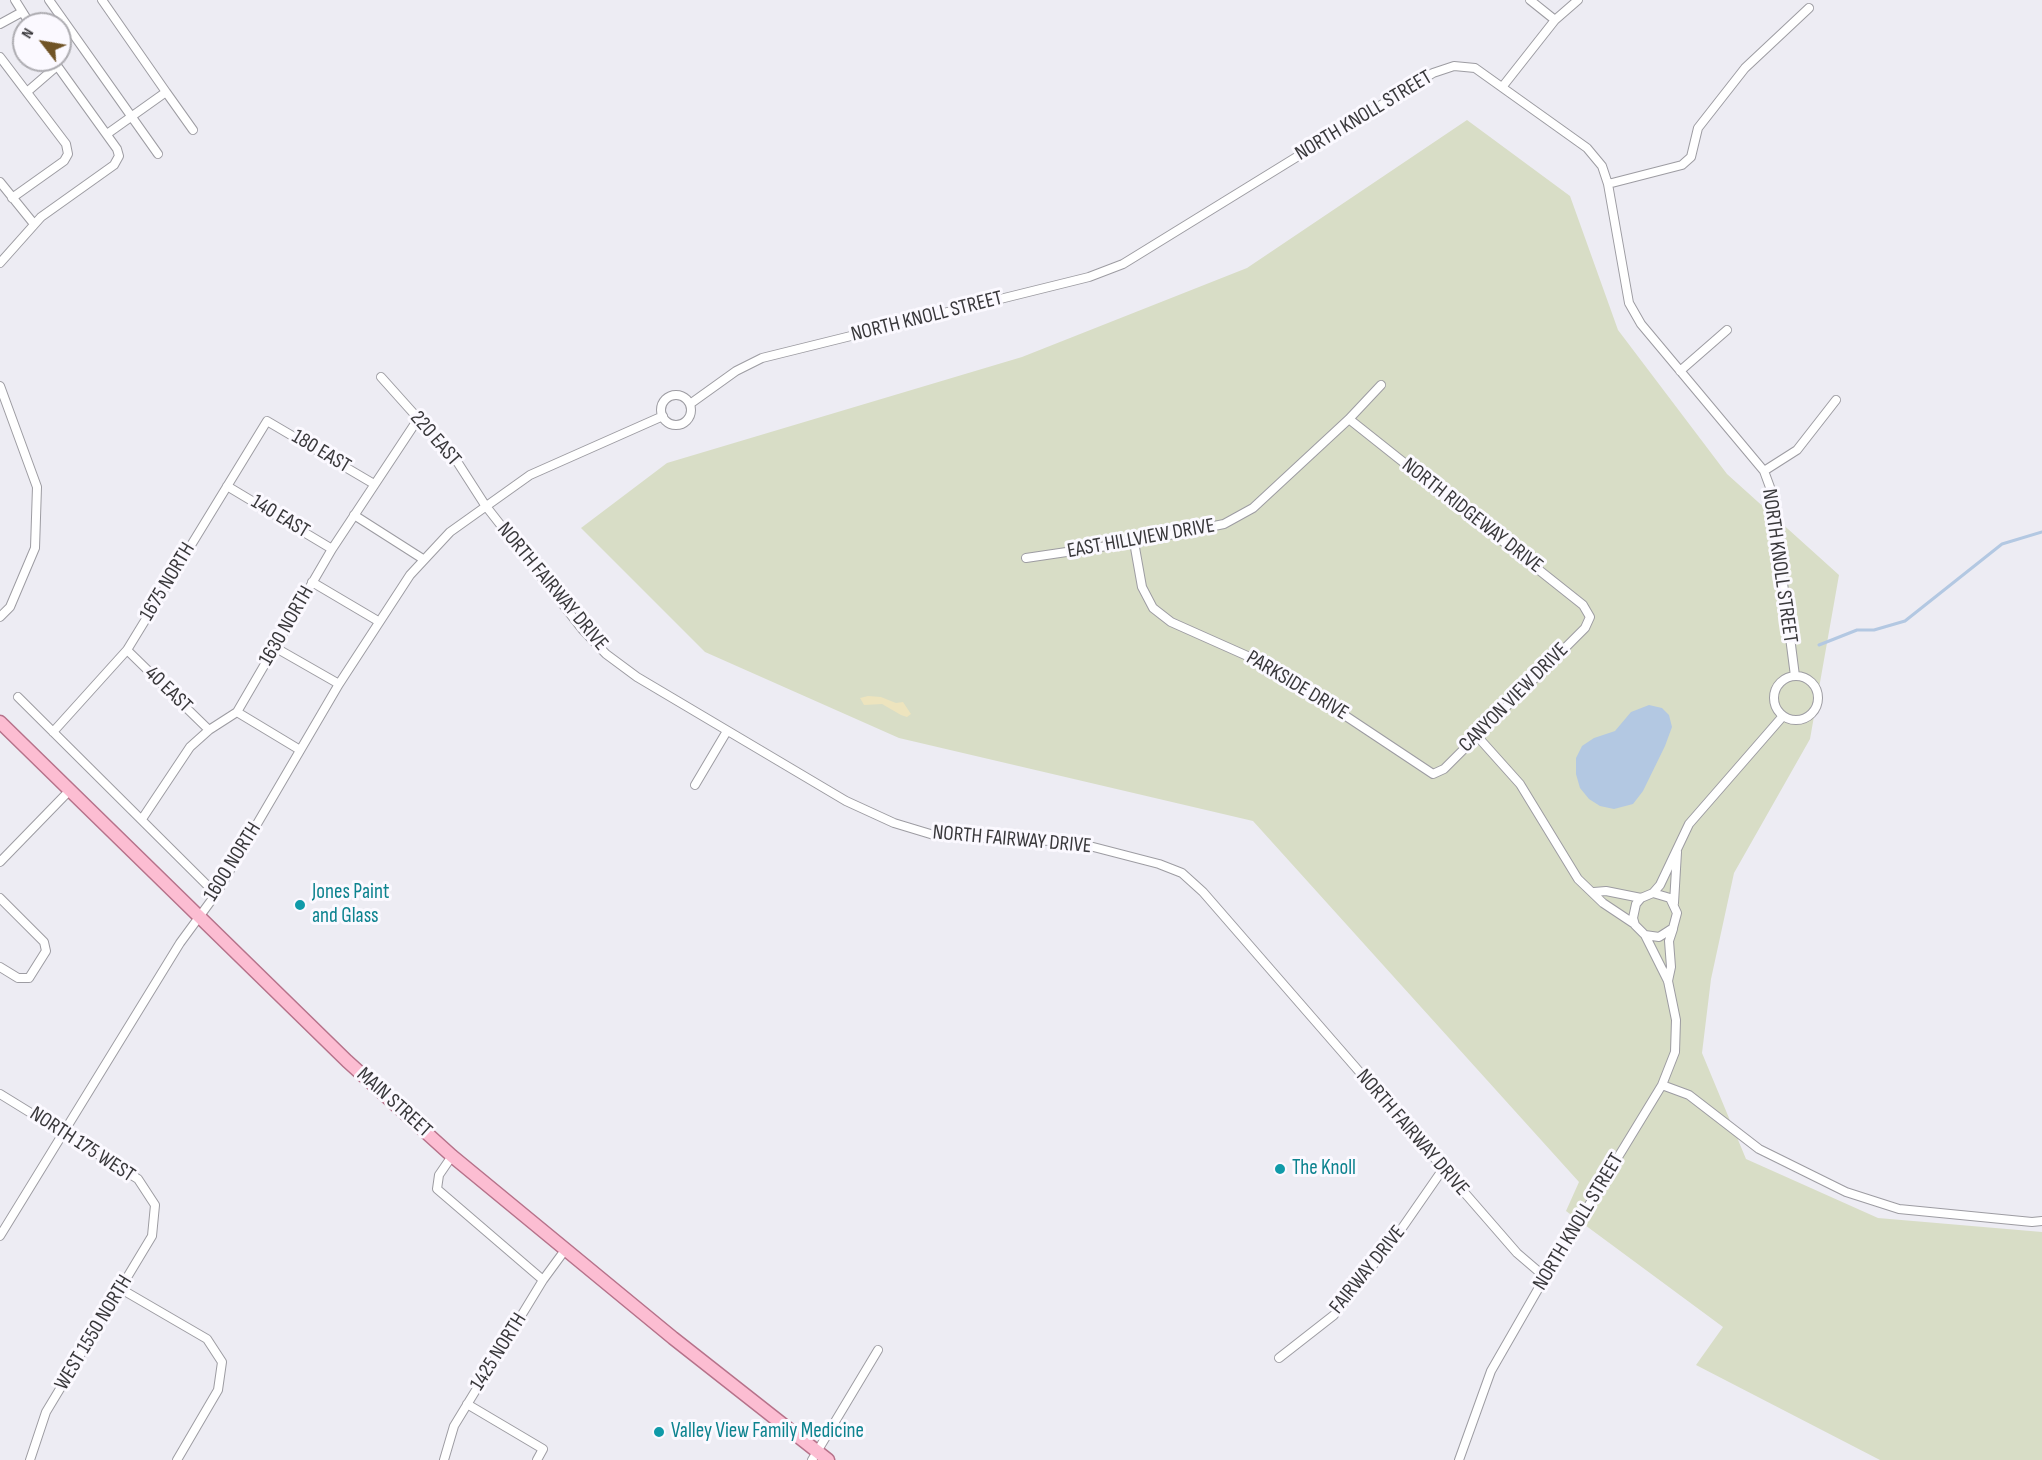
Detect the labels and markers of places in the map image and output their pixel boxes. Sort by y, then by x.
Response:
place label: Jones Paint and Glass [312,880,389,930]
marker: Jones Paint and Glass [293,898,307,912]
place label: The Knoll [1292,1156,1356,1182]
marker: The Knoll [1273,1162,1287,1176]
place label: Valley View Family Medicine [671,1419,864,1445]
marker: Valley View Family Medicine [652,1425,666,1439]

